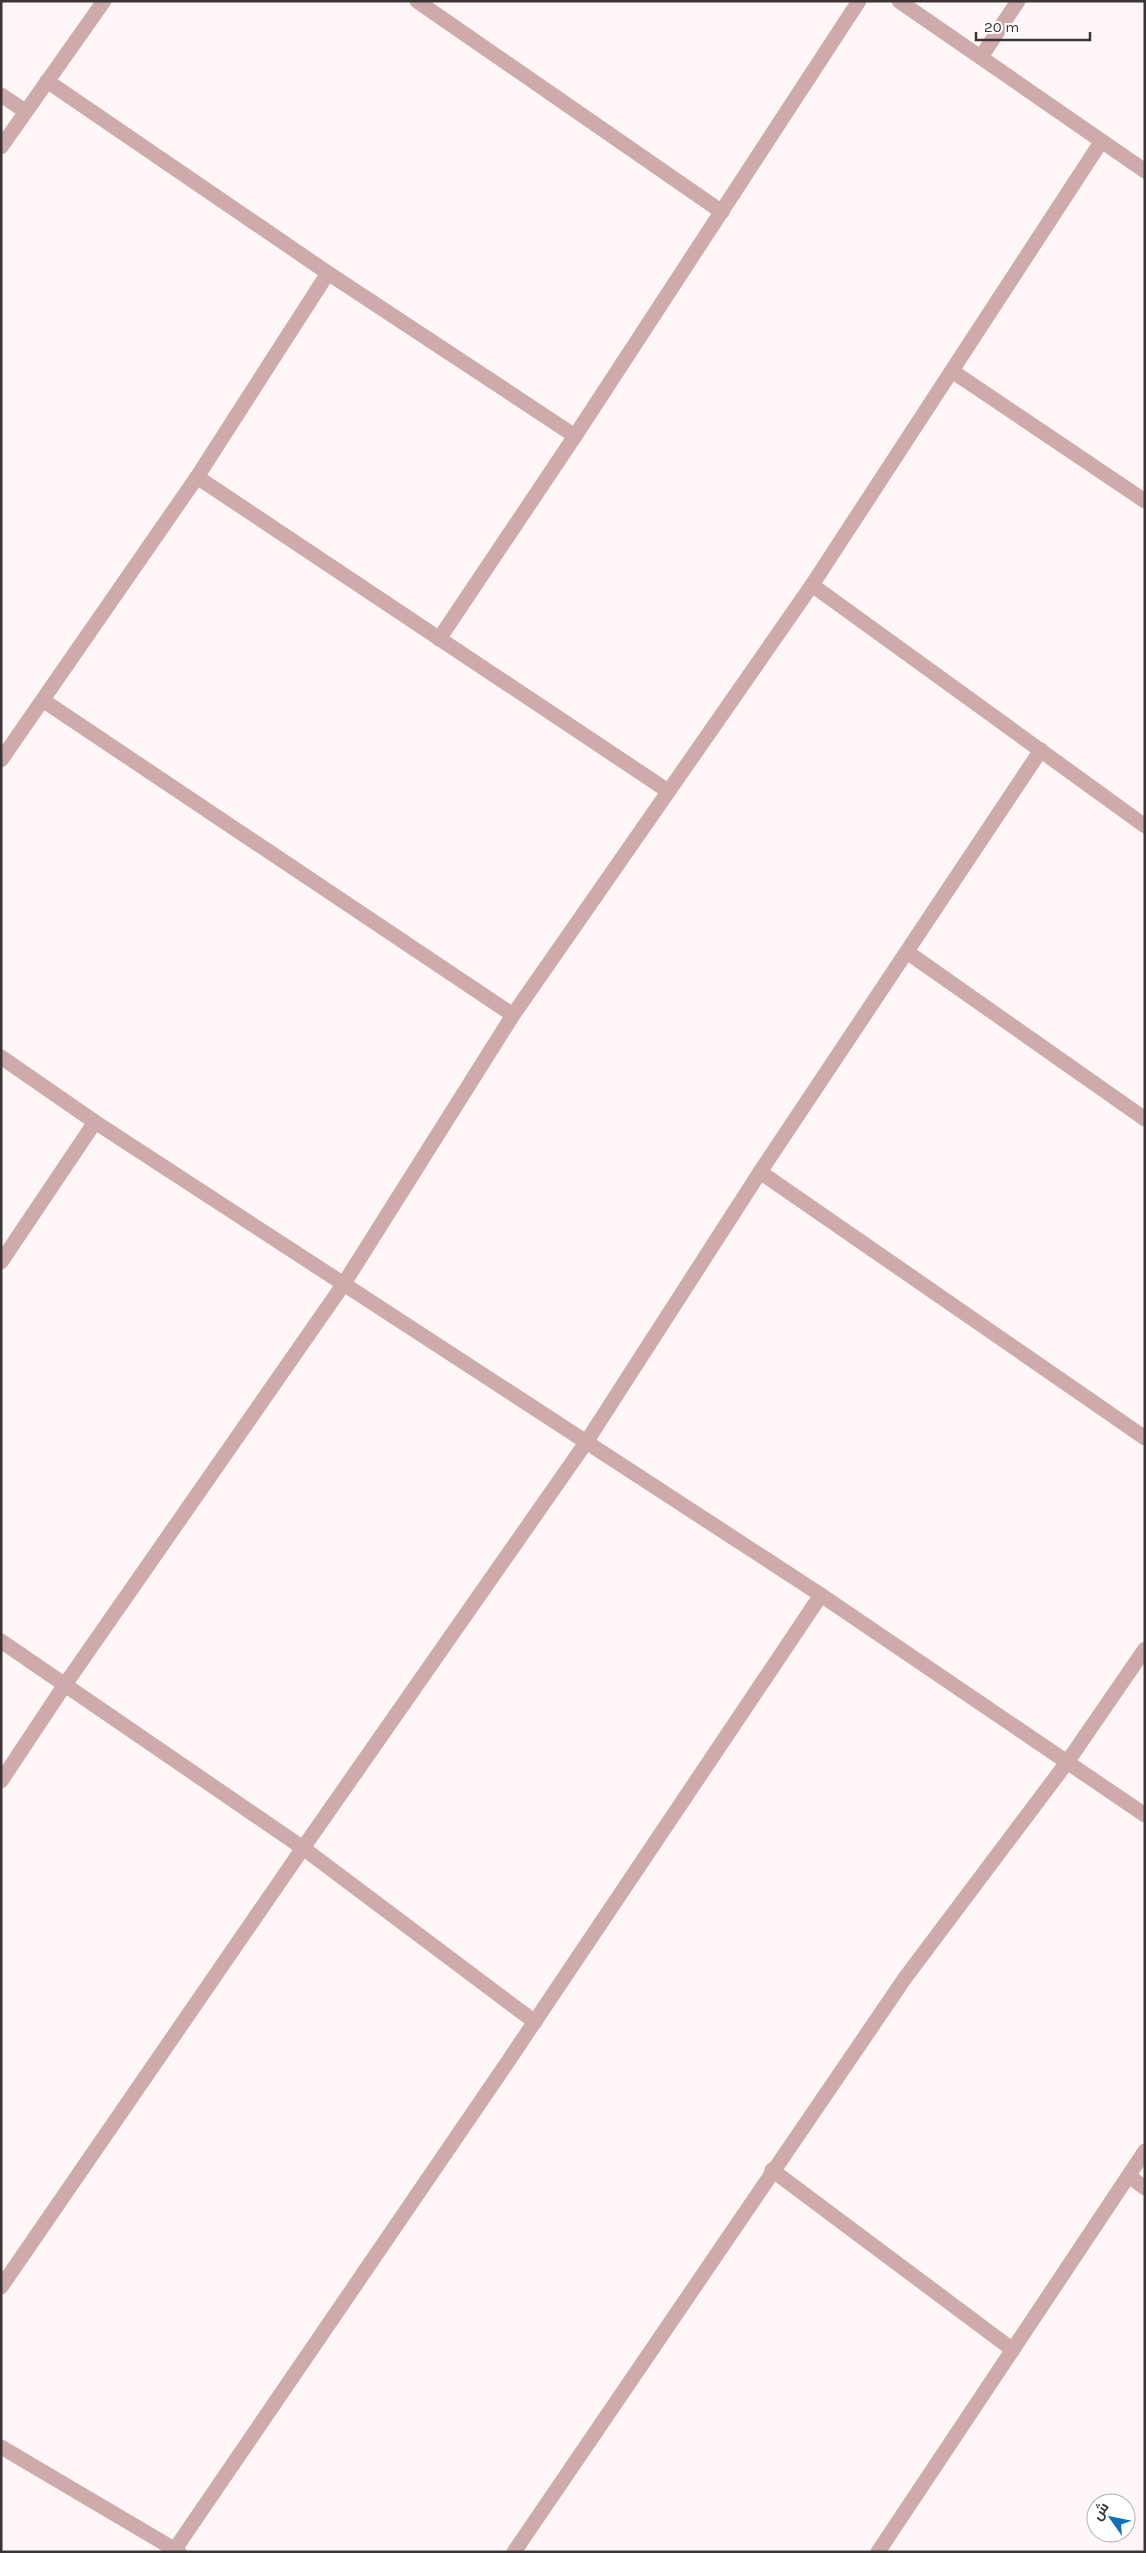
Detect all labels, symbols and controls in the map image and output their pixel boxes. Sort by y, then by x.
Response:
scale bar [976,10,1090,42]
text: 20 m [984,18,1019,36]
north arrow [1086,2493,1136,2543]
text: ش [1088,2499,1113,2523]

